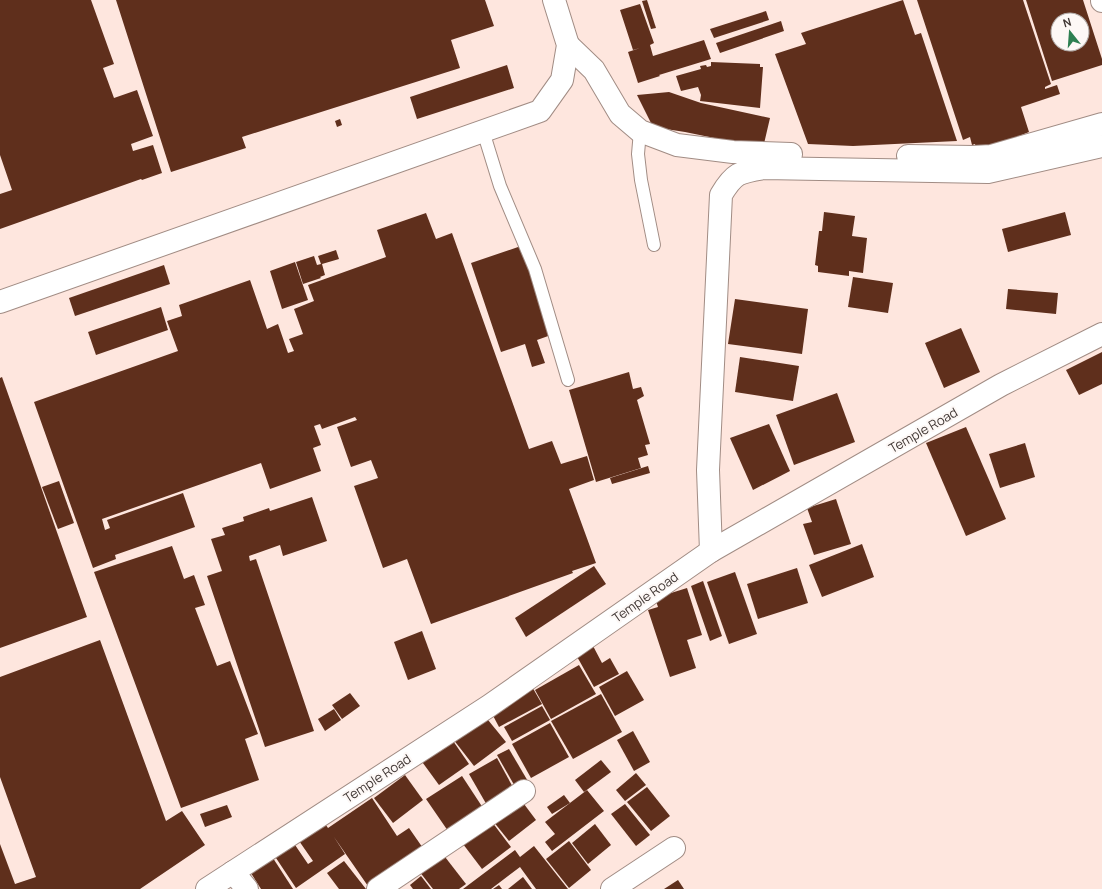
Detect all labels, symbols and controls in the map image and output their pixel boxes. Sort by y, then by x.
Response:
north arrow [1050,12,1090,52]
text: N [1061,14,1073,30]
street label: Temple Road [885,403,961,457]
street label: Temple Road [608,568,682,626]
street label: Temple Road [340,750,414,806]

